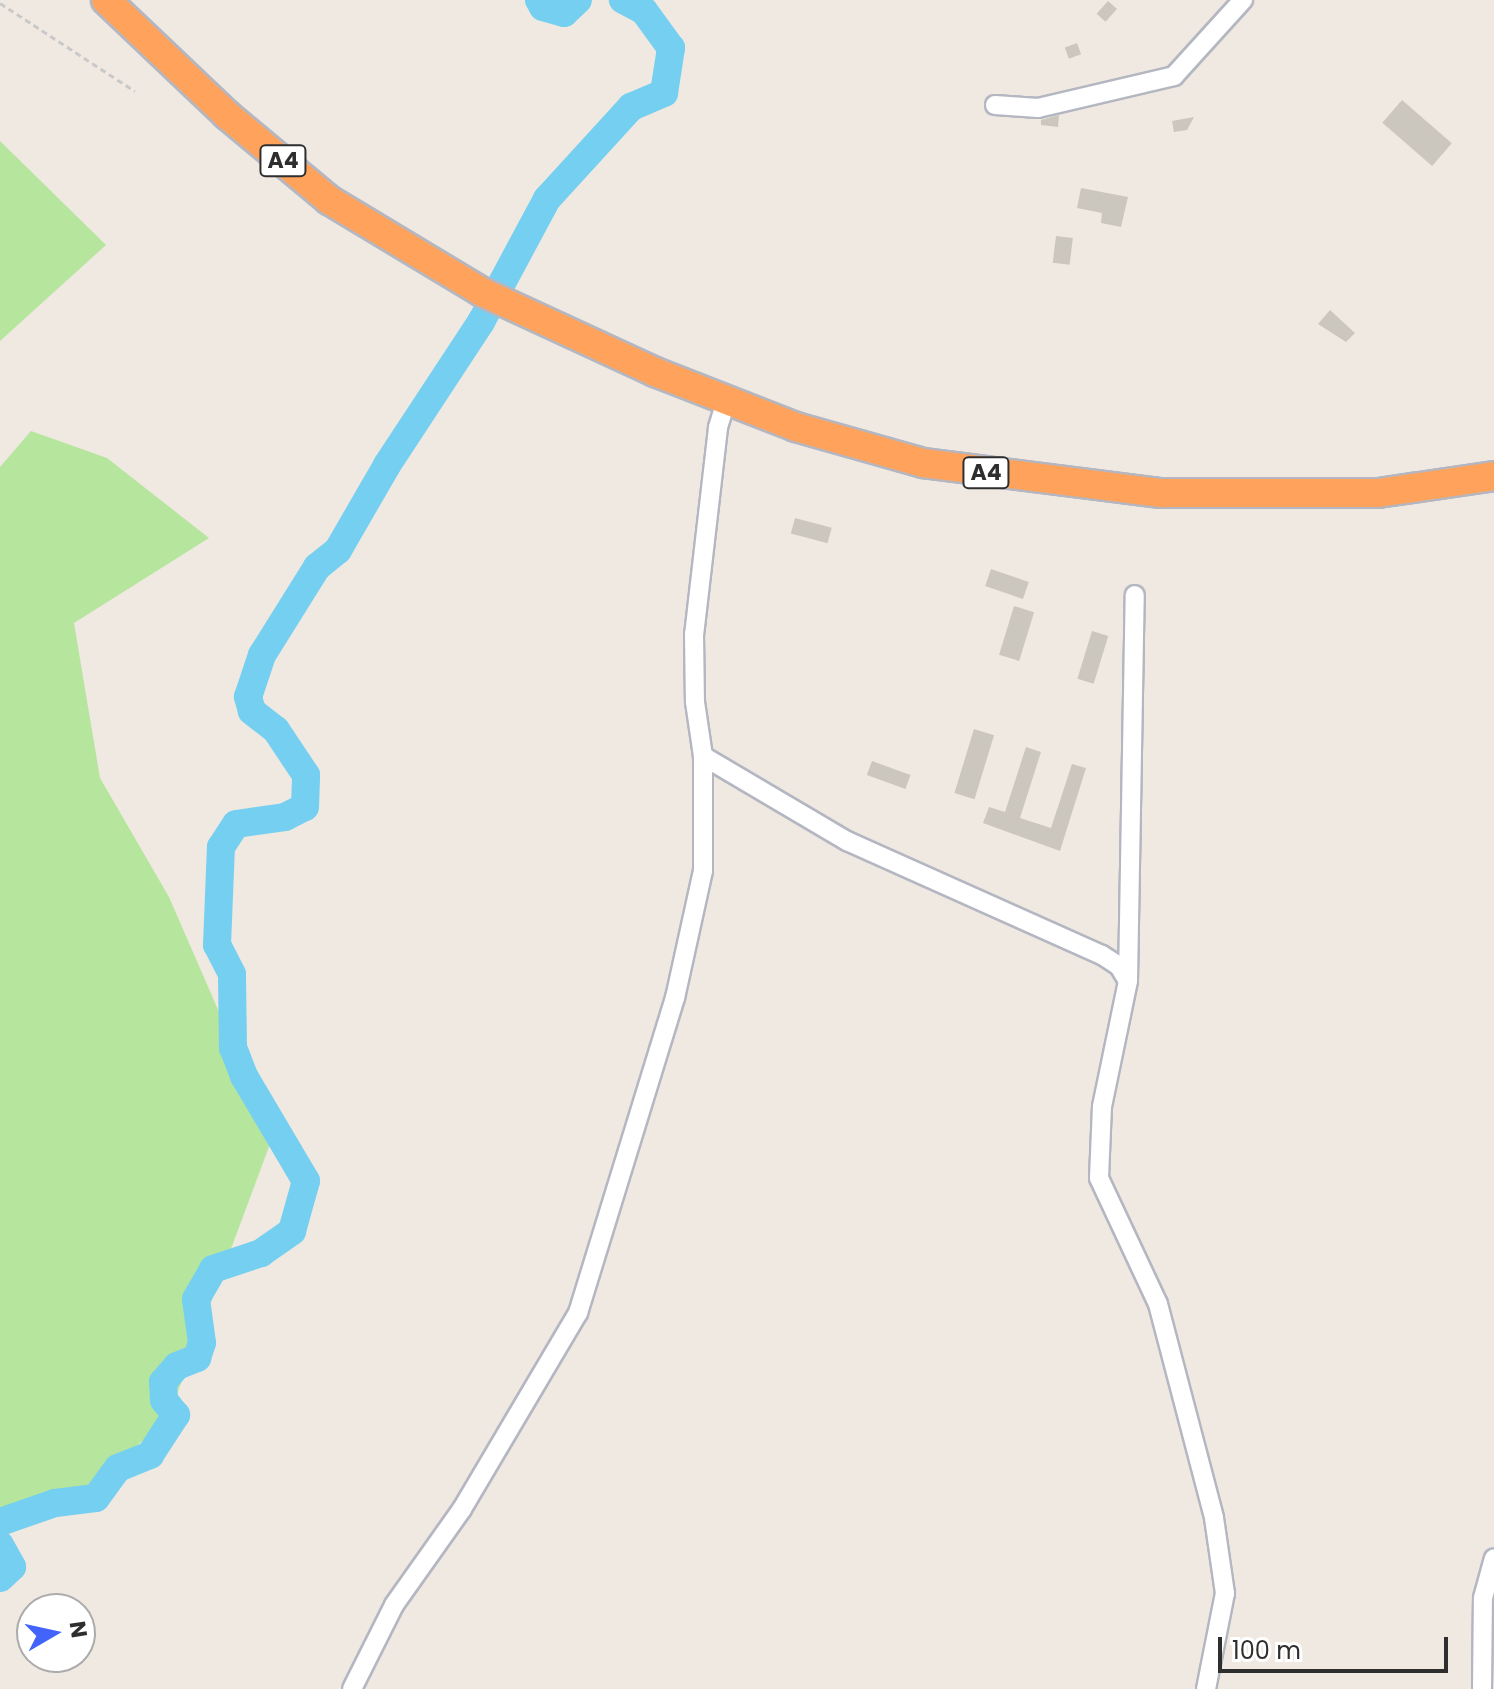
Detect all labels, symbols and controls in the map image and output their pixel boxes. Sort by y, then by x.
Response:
road number: A4 [259,143,307,179]
road number: A4 [962,455,1010,491]
north arrow [16,1593,96,1673]
text: N [62,1619,95,1640]
scale bar [1222,1621,1452,1671]
text: 100 m [1232,1634,1301,1667]

